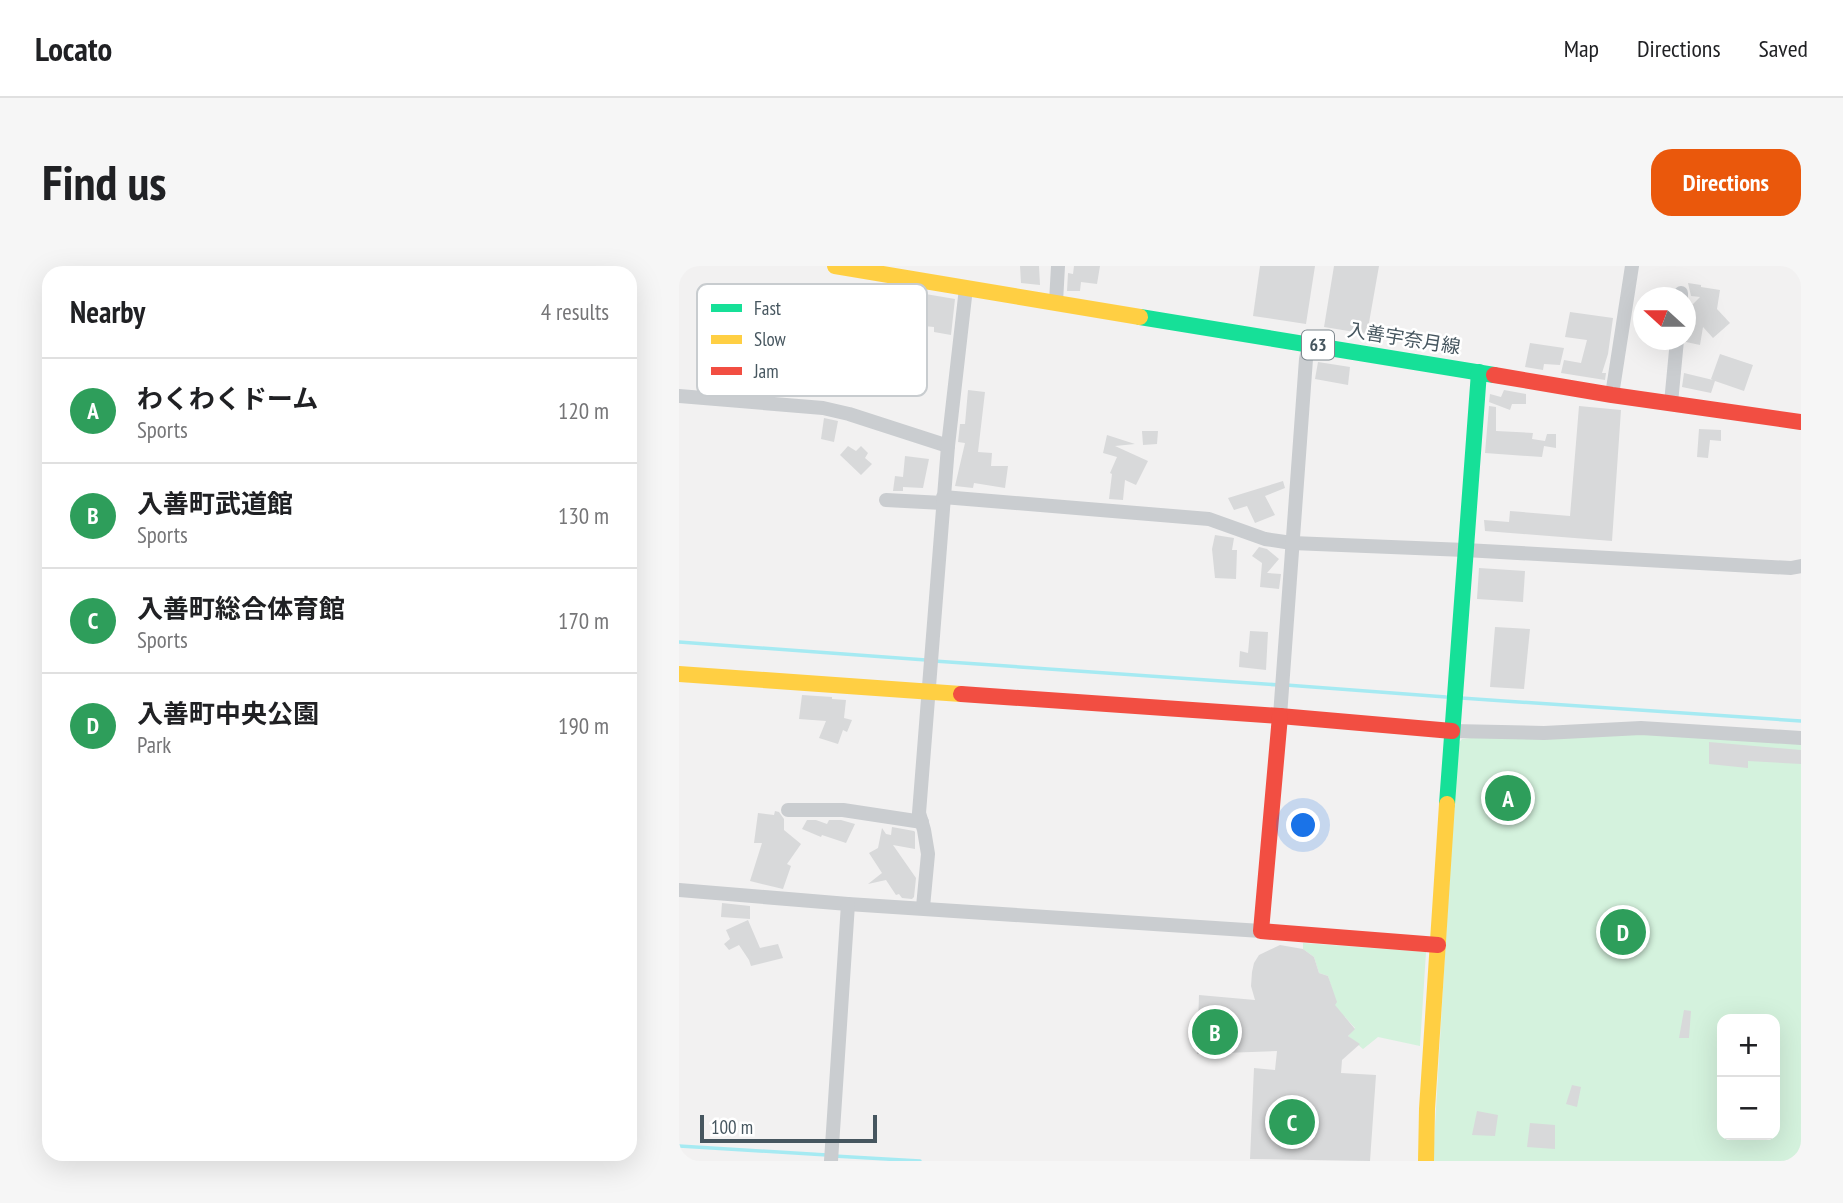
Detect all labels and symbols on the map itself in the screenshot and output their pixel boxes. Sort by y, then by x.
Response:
legend [697,284,927,396]
north arrow [1633,287,1696,350]
text: Fast [754,296,782,320]
street label: 入善宇奈月線 [1346,317,1462,359]
text: Slow [754,327,787,351]
road number: 63 [1302,330,1334,360]
text: Jam [753,359,779,383]
pin: A [1485,772,1531,824]
your location [1286,808,1320,842]
pin: D [1600,906,1646,958]
pin: B [1192,1006,1238,1058]
pin: C [1269,1096,1315,1148]
scale bar [700,1112,877,1144]

